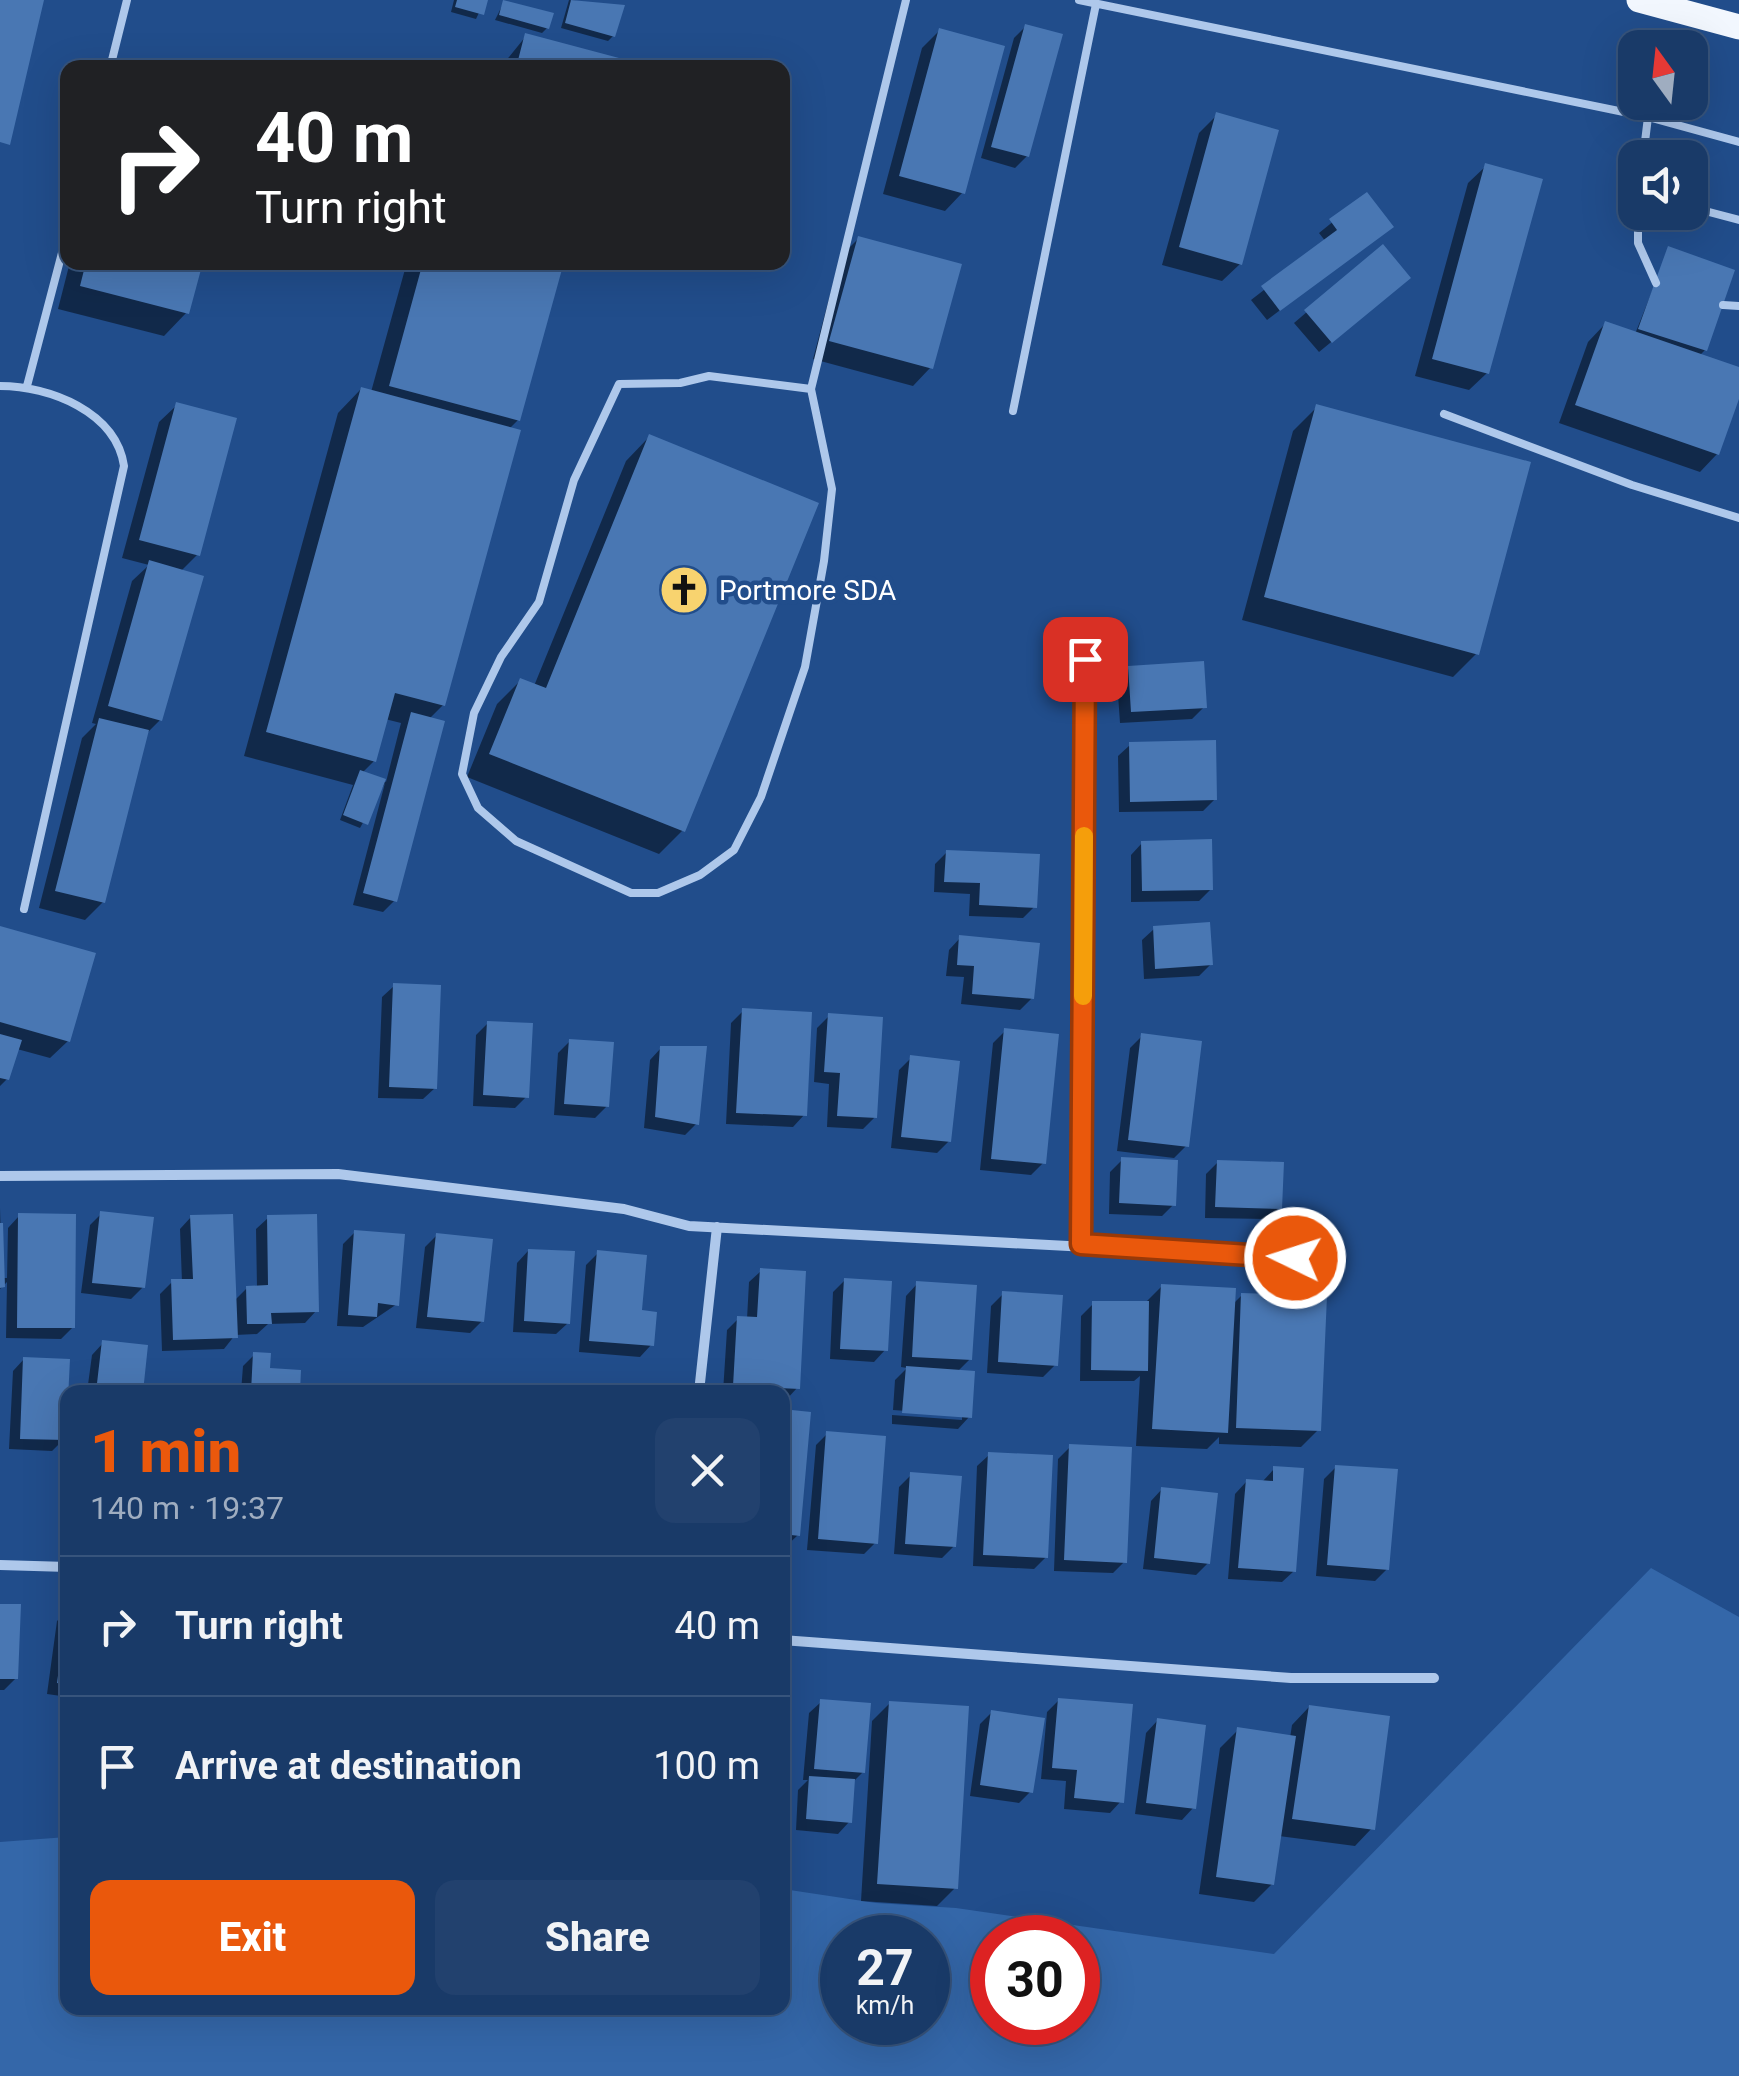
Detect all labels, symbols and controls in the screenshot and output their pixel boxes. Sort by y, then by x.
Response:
north arrow [1618,30,1708,120]
map controls [1618,30,1708,230]
text: 40 m [255,97,413,179]
icon: right [90,100,220,230]
button: sound [1618,140,1708,230]
text: Turn right [255,181,447,234]
church icon: Portmore SDA [658,564,710,616]
place label: Portmore SDA [719,574,896,607]
pin [1043,617,1128,702]
icon: arrive [1058,632,1113,687]
position arrow [1243,1206,1347,1310]
text: 1 min [90,1416,241,1487]
button: close [655,1418,760,1523]
text: 140 m · 19:37 [90,1489,284,1527]
icon: right [90,1599,145,1654]
text: Turn right [175,1604,343,1648]
text: 40 m [675,1604,760,1648]
icon: arrive [90,1739,145,1794]
text: Arrive at destination [175,1744,522,1788]
text: 100 m [653,1744,760,1788]
button: Exit [90,1880,415,1995]
button: Share [435,1880,760,1995]
speed limit sign: 30 [970,1915,1100,2045]
text: 27 [856,1939,914,1997]
text: km/h [856,1991,914,2020]

